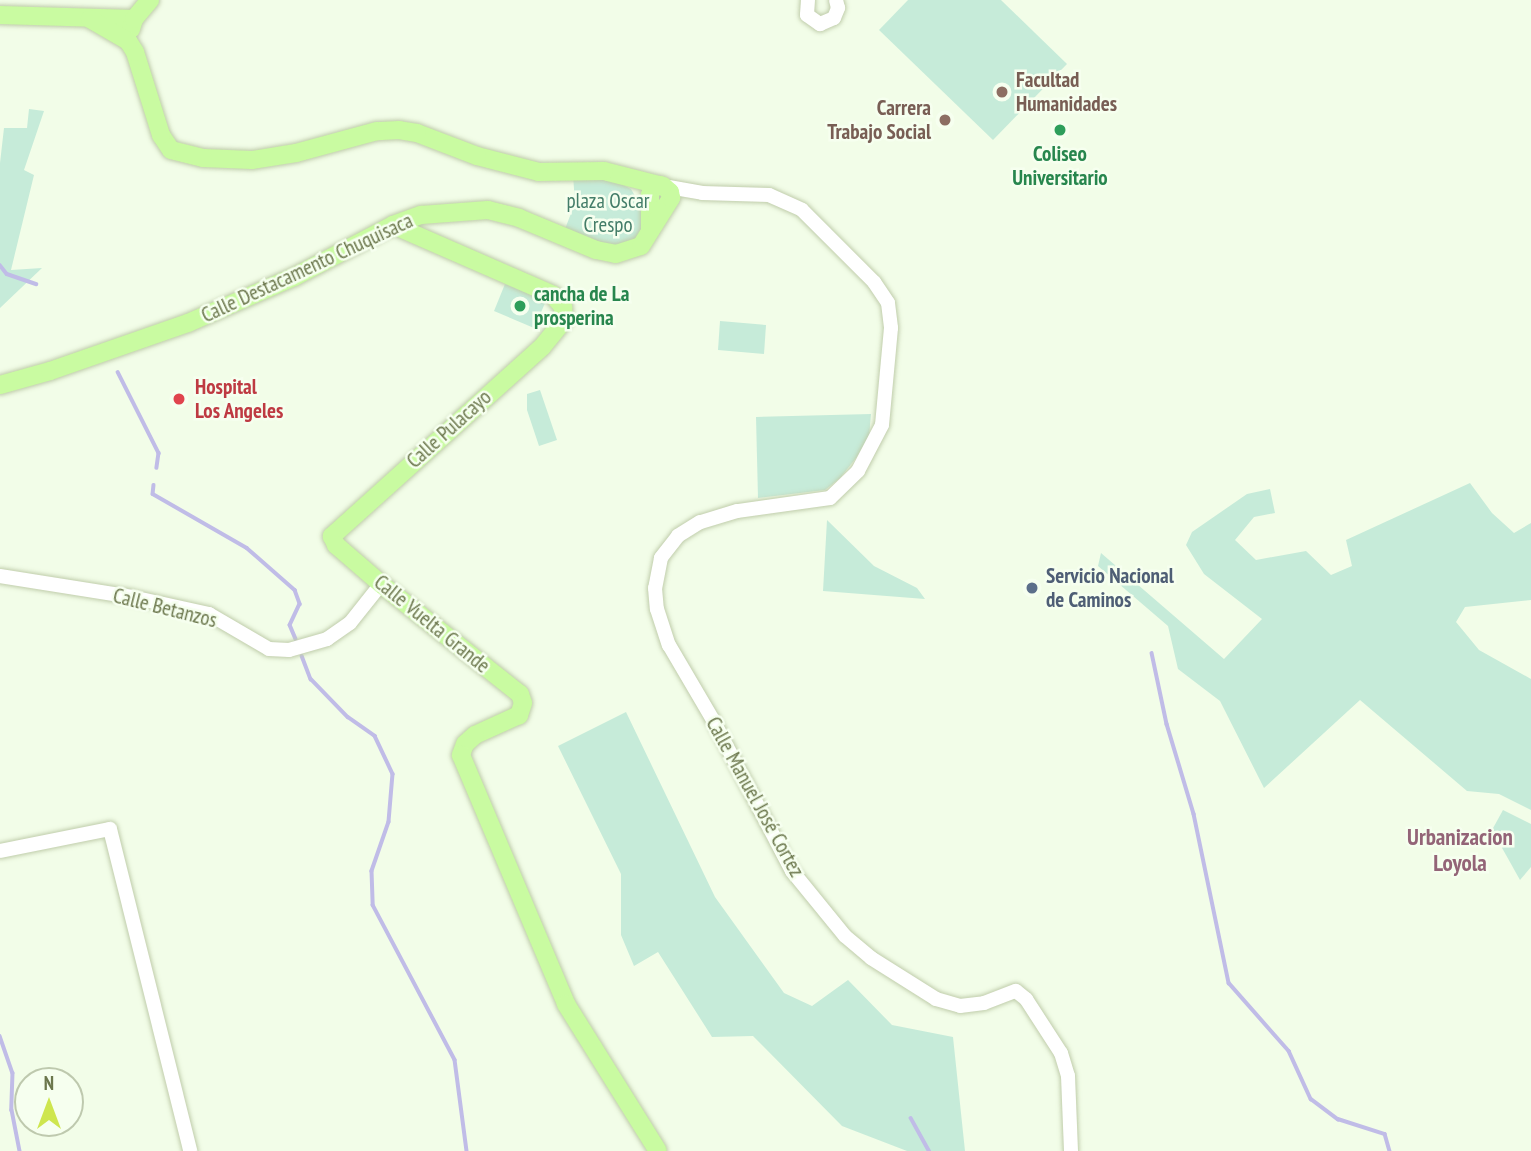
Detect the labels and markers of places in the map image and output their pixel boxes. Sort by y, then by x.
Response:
place label: Facultad Humanidades [1016,67,1117,117]
marker: Facultad Humanidades [994,84,1010,100]
place label: Carrera Trabajo Social [827,95,931,145]
marker: Carrera Trabajo Social [937,112,953,128]
marker: Coliseo Universitario [1052,122,1068,138]
place label: Coliseo Universitario [1012,141,1108,191]
place label: cancha de La prosperina [534,281,629,331]
marker: cancha de La prosperina [512,298,528,314]
place label: Hospital Los Angeles [195,374,284,424]
marker: Hospital Los Angeles [169,389,189,409]
place label: Servicio Nacional de Caminos [1046,563,1174,613]
marker: Servicio Nacional de Caminos [1024,580,1040,596]

